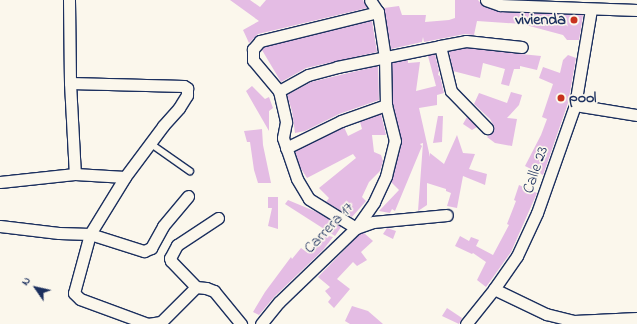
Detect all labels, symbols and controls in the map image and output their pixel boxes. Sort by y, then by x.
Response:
place label: vivienda [515,10,566,30]
marker: vivienda [569,15,579,25]
place label: pool [569,88,597,108]
marker: pool [556,93,566,103]
street label: Calle 23 [519,144,553,196]
street label: Carrera 17 [300,198,358,258]
north arrow [16,268,56,308]
text: N [17,274,35,289]

